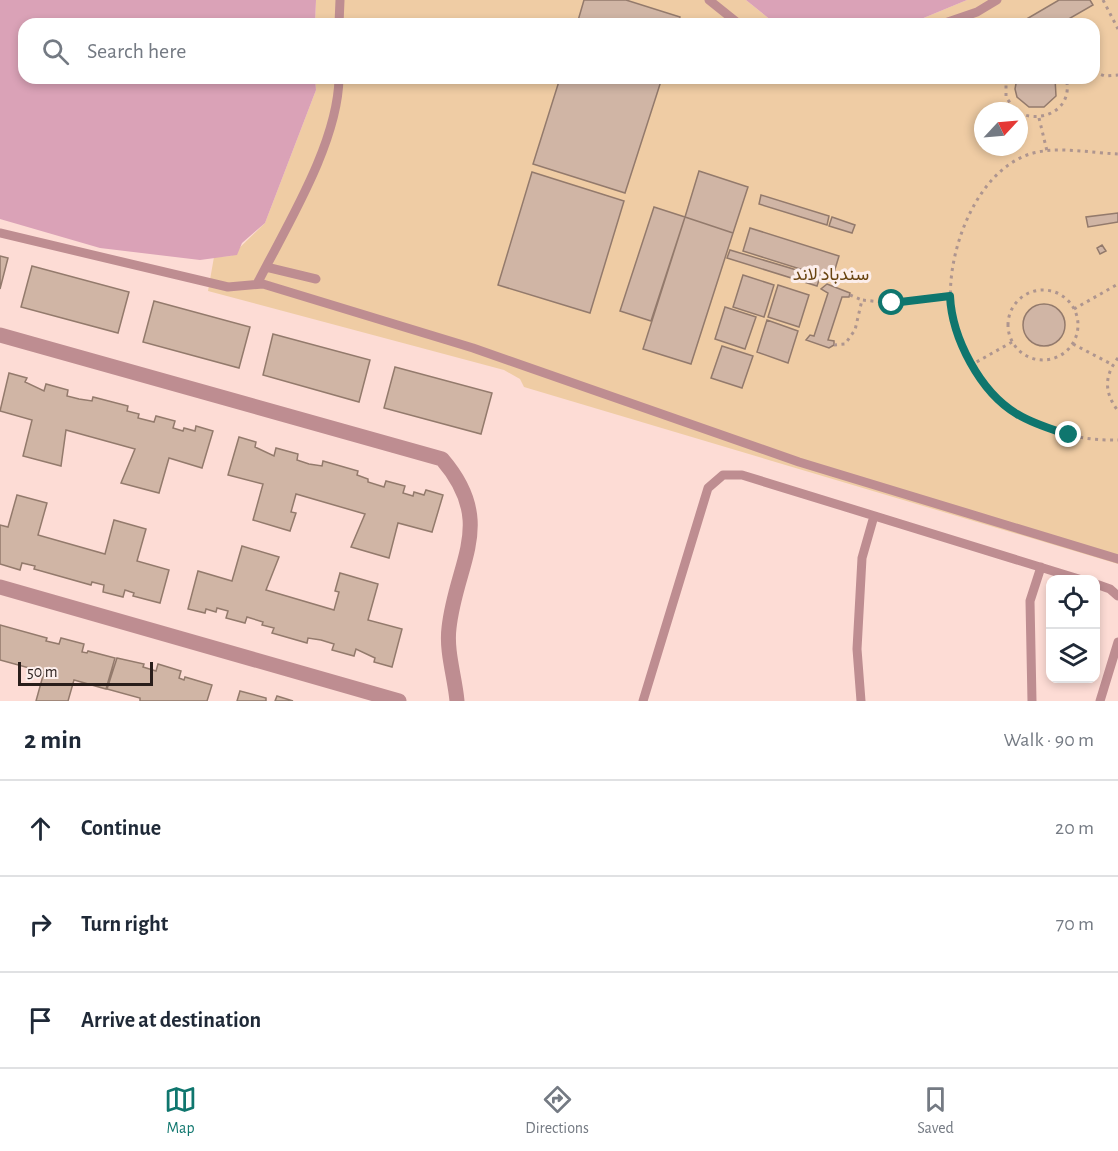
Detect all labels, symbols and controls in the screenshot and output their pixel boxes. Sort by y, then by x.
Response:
search box [18,18,1100,84]
icon: search [39,35,72,68]
text: Search here [87,40,186,62]
north arrow [974,102,1028,156]
park label: سندباد لاند [793,266,869,284]
route start [878,289,904,315]
route end [1055,421,1081,447]
map controls [1046,575,1100,683]
button: locate [1046,575,1100,629]
button: layers [1046,629,1100,683]
scale bar [18,659,153,686]
text: 50 m [27,664,58,680]
text: 2 min [24,727,82,753]
text: Walk · 90 m [1003,730,1094,750]
icon: ahead [24,812,57,845]
text: Continue [81,817,161,839]
text: 20 m [1055,818,1094,838]
icon: right [24,908,57,941]
text: Turn right [81,913,168,935]
text: 70 m [1056,914,1094,934]
icon: arrive [24,1004,57,1037]
text: Arrive at destination [81,1009,261,1031]
tab: Map [164,1083,197,1138]
tab: Directions [525,1083,589,1138]
tab: Saved [917,1083,954,1138]

